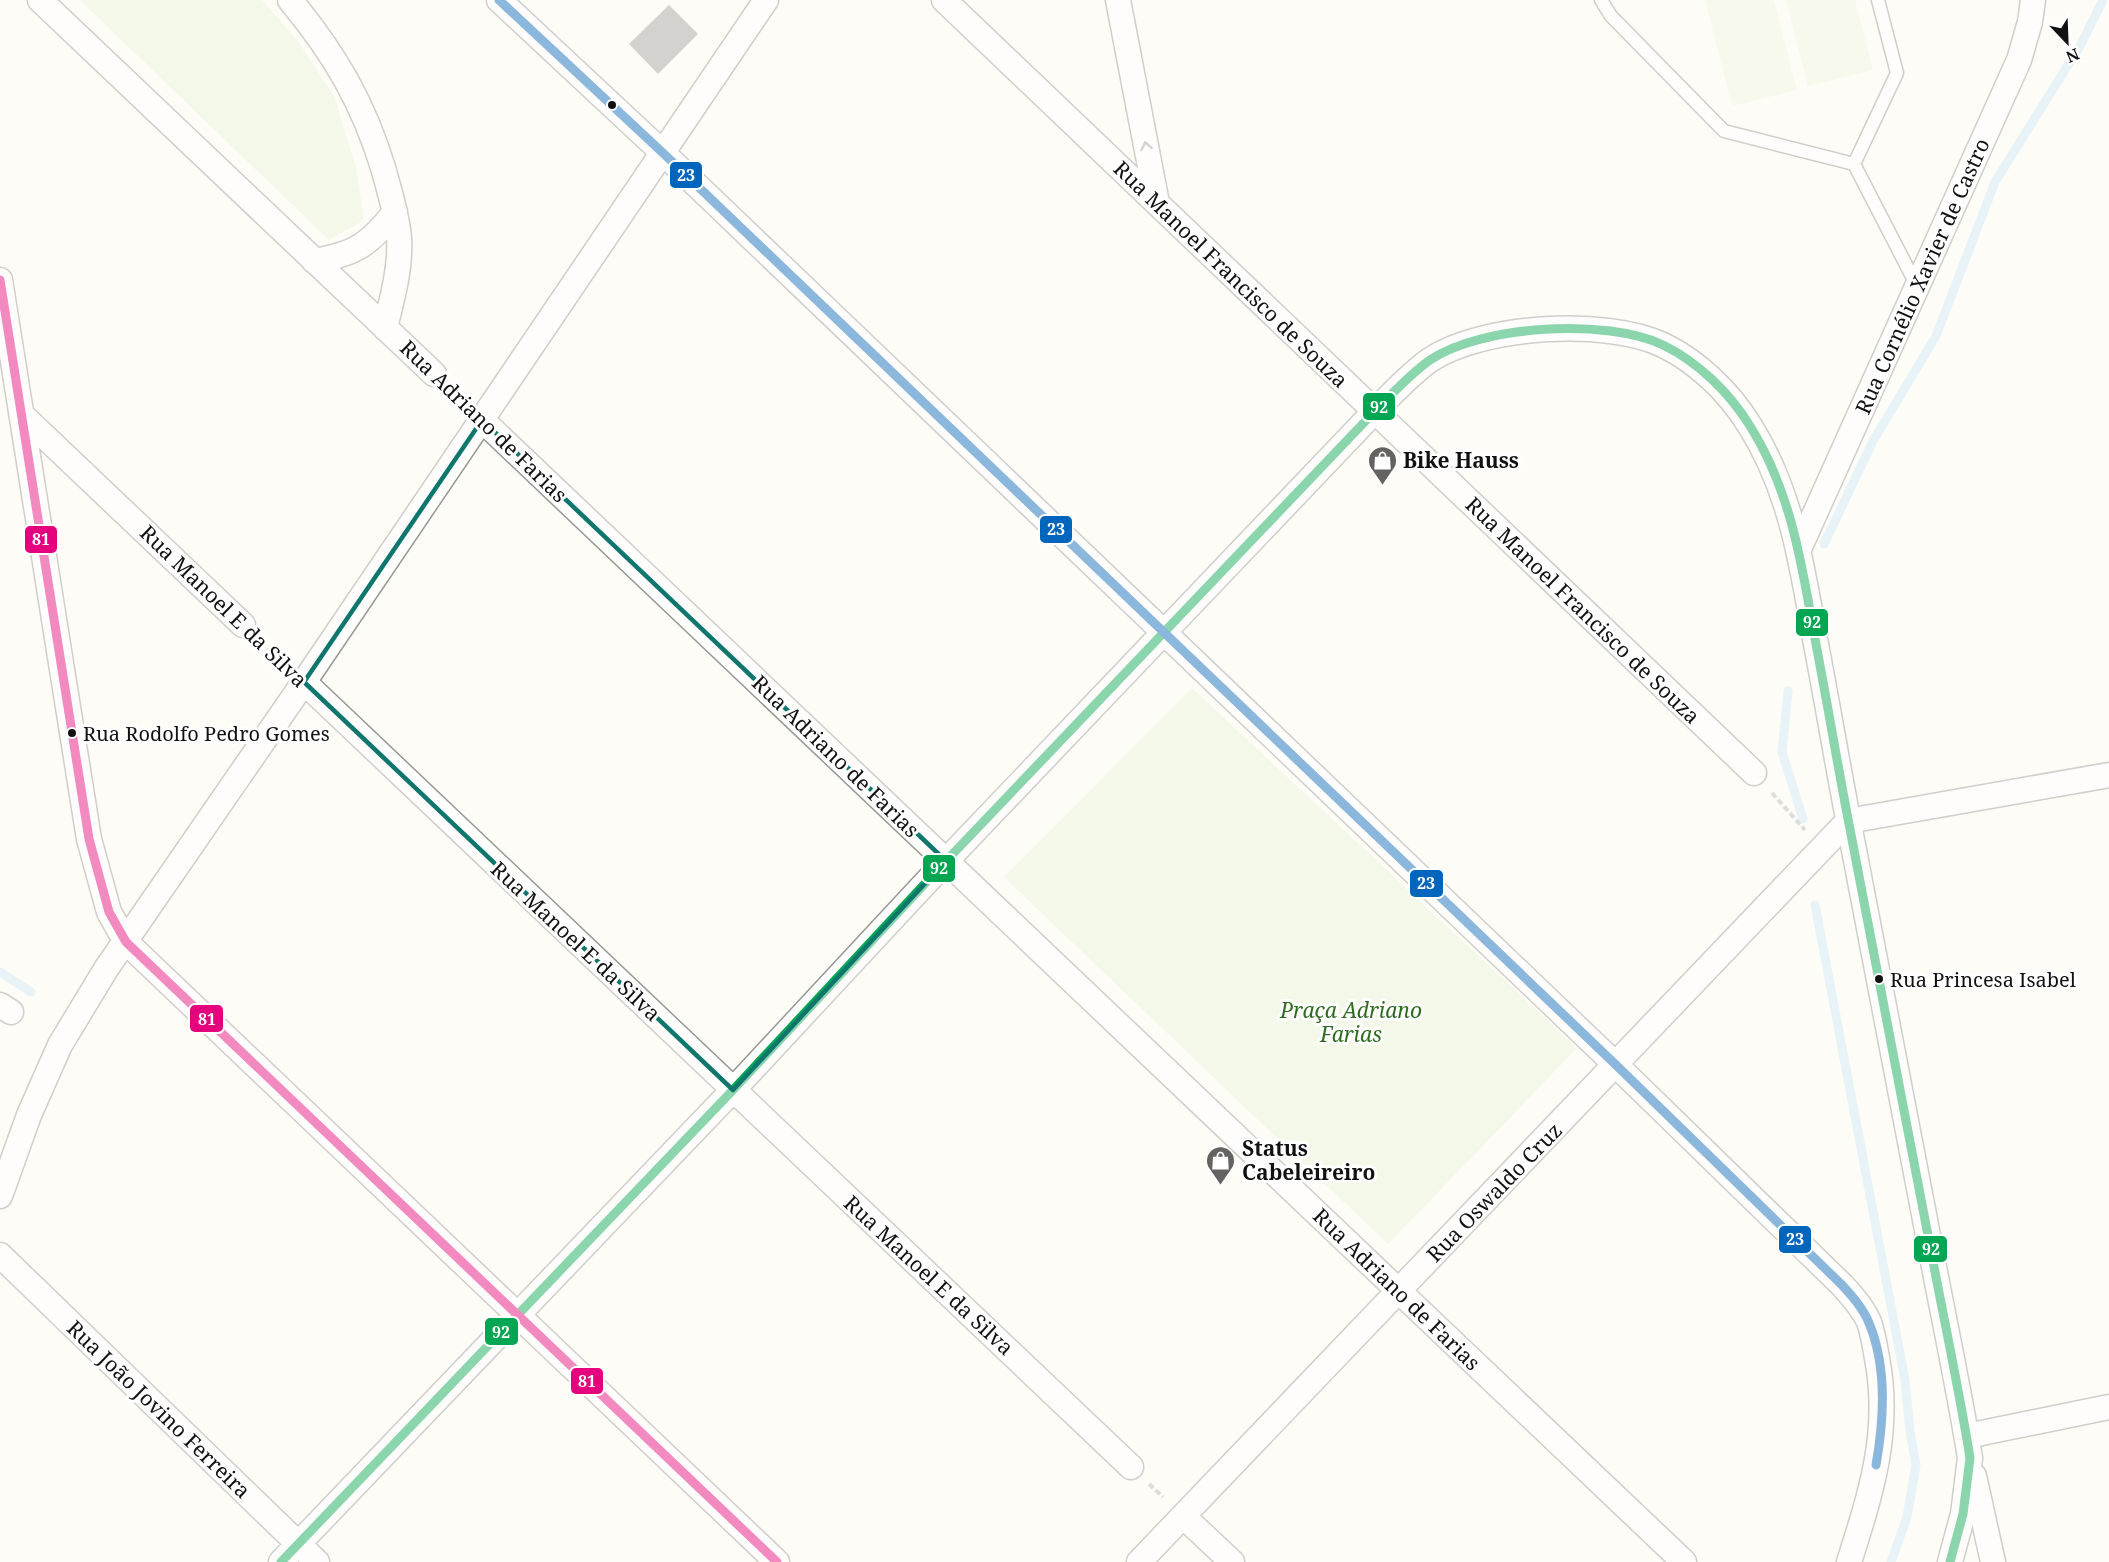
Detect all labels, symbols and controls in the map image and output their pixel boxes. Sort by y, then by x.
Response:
north arrow [2037,12,2097,72]
text: N [2062,43,2083,69]
unlabelled marker [606,99,618,111]
street label: Rua Cornélio Xavier de Castro [1848,134,1996,418]
one-way arrow [1140,141,1153,151]
street label: Rua Manoel Francisco de Souza [1108,154,1354,394]
line badge: 23 [669,161,703,189]
text: 23 [677,164,695,186]
street label: Rua Adriano de Farias [394,334,574,508]
line badge: 92 [1362,392,1396,421]
text: 92 [1370,396,1388,418]
shop icon: Bike Hauss [1366,444,1398,486]
place label: Bike Hauss [1403,446,1519,474]
street label: Rua Manoel Francisco de Souza [1460,490,1706,730]
line badge: 23 [1039,515,1073,544]
text: 23 [1047,518,1065,540]
street label: Rua Manoel E da Silva [134,519,314,693]
line badge: 81 [24,525,58,554]
text: 81 [32,528,50,550]
line badge: 92 [1795,608,1829,637]
text: 92 [1803,611,1821,633]
street label: Rua Adriano de Farias [746,669,926,843]
place label: Rua Rodolfo Pedro Gomes [83,720,330,747]
marker: Rua Rodolfo Pedro Gomes [66,727,78,739]
line badge: 92 [922,854,956,883]
street label: Rua Manoel E da Silva [485,855,667,1027]
text: 92 [930,857,948,879]
line badge: 23 [1409,869,1444,898]
text: 23 [1417,872,1435,894]
place label: Rua Princesa Isabel [1890,966,2076,993]
marker: Rua Princesa Isabel [1873,973,1885,985]
park label: Praça Adriano Farias [1279,996,1422,1048]
line badge: 81 [189,1004,224,1033]
text: 81 [198,1008,216,1030]
street label: Rua Oswaldo Cruz [1420,1116,1568,1268]
place label: Status Cabeleireiro [1242,1134,1375,1186]
shop icon: Status Cabeleireiro [1205,1144,1237,1186]
street label: Rua Manoel E da Silva [838,1189,1020,1361]
street label: Rua Adriano de Farias [1307,1202,1487,1376]
line badge: 23 [1778,1225,1812,1254]
text: 23 [1786,1228,1804,1250]
line badge: 92 [1913,1235,1948,1263]
text: 92 [1922,1238,1940,1260]
street label: Rua João Jovino Ferreira [61,1314,257,1504]
line badge: 92 [484,1317,519,1346]
text: 92 [492,1321,510,1343]
line badge: 81 [570,1367,604,1395]
text: 81 [578,1370,596,1392]

